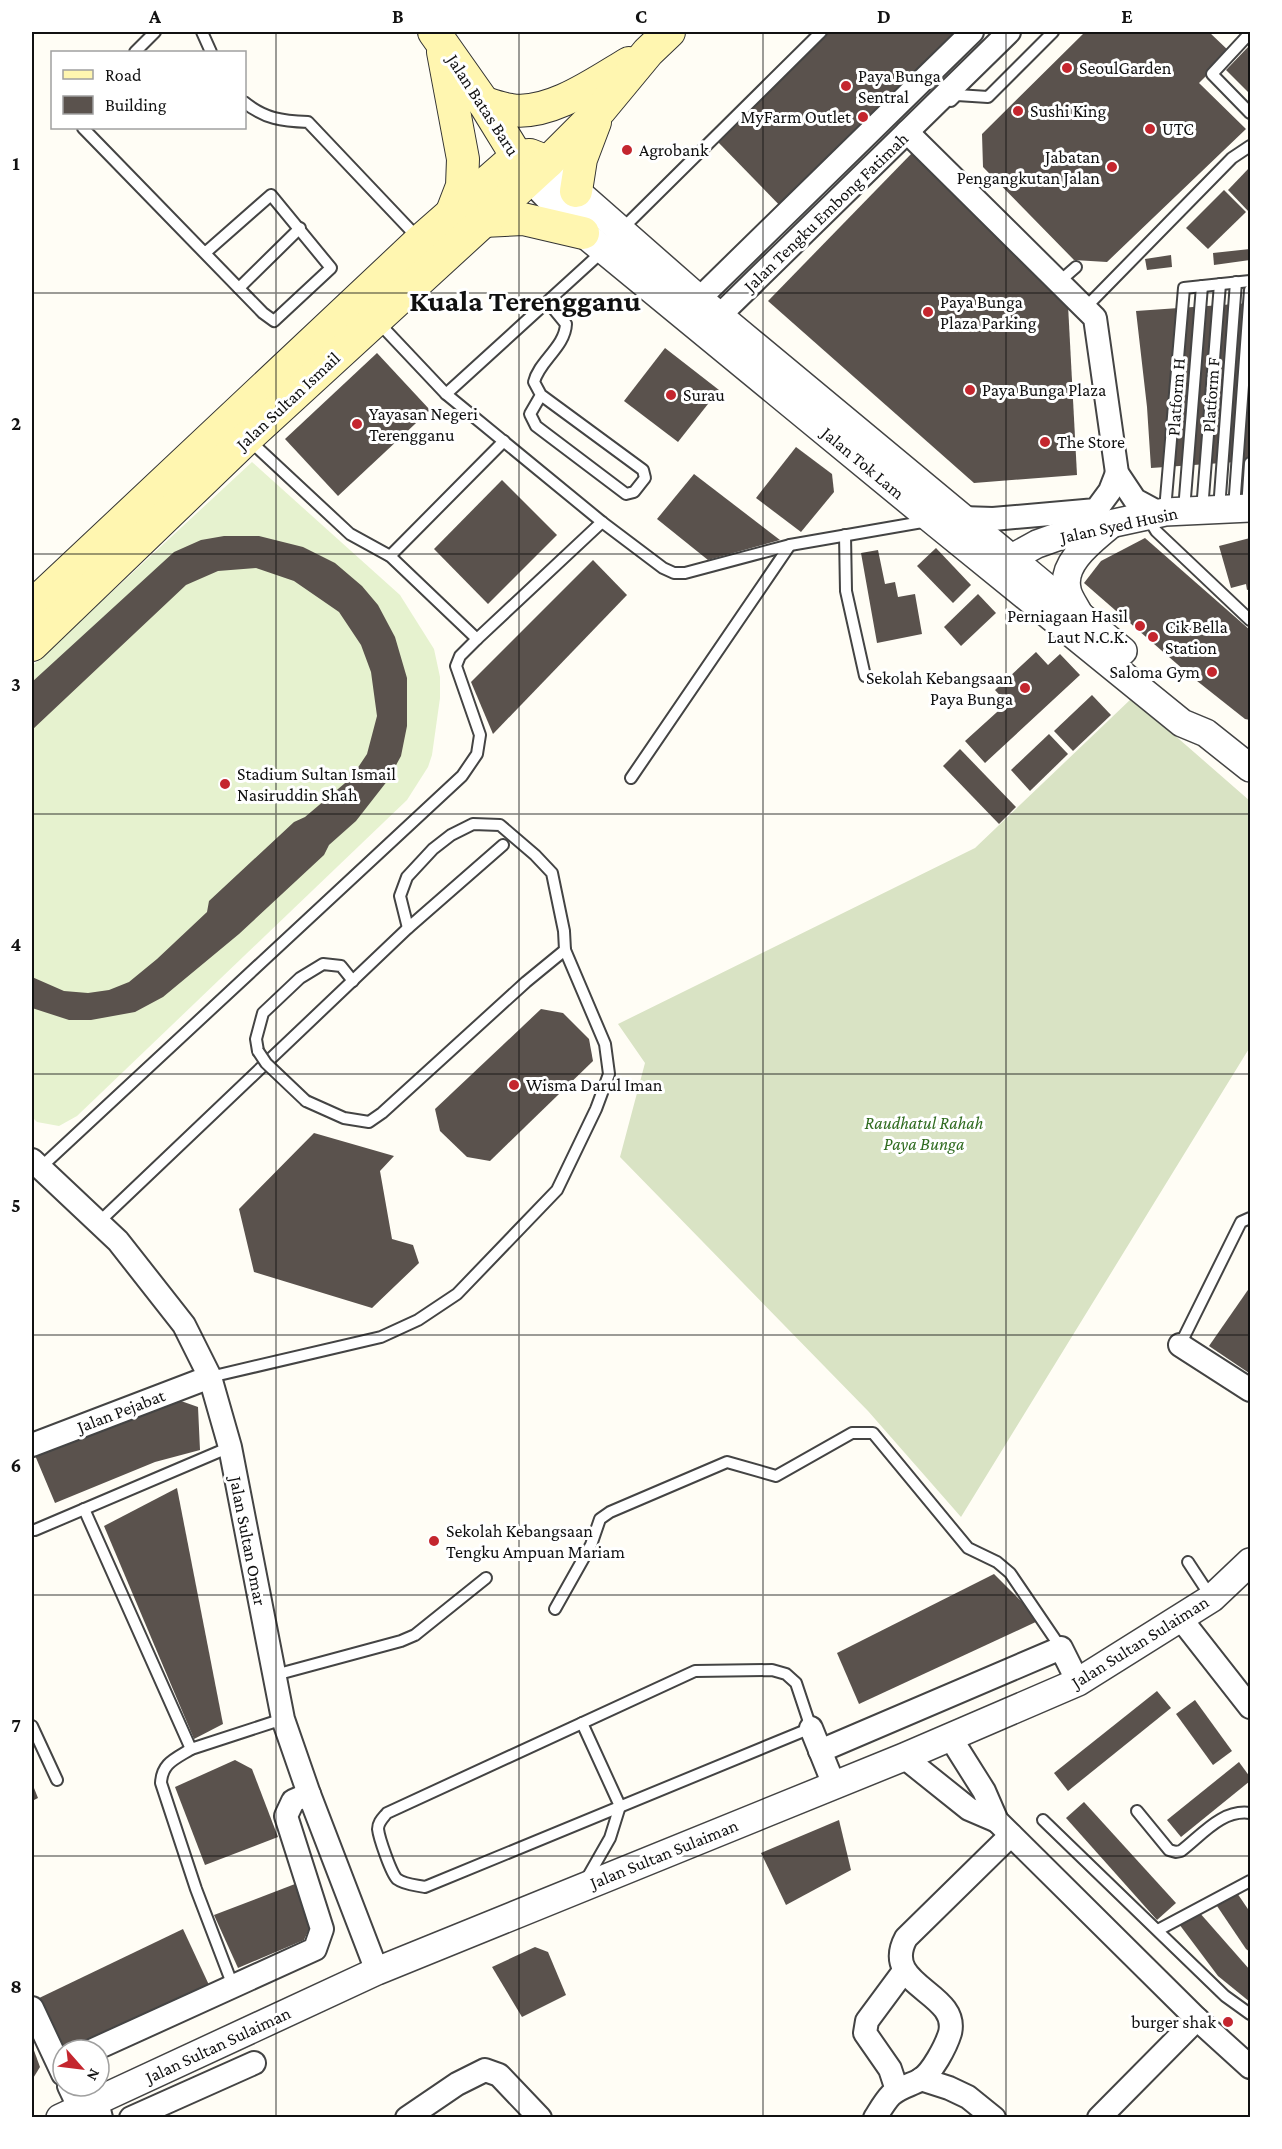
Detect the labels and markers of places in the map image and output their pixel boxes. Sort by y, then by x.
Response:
place label: SeoulGarden [1079,58,1172,78]
marker: SeoulGarden [1060,61,1074,75]
place label: Paya Bunga Sentral [858,66,941,107]
marker: Paya Bunga Sentral [839,79,853,93]
place label: Sushi King [1030,101,1107,121]
marker: Sushi King [1011,104,1025,118]
place label: MyFarm Outlet [741,107,852,127]
marker: MyFarm Outlet [856,110,870,124]
place label: UTC [1162,119,1194,139]
marker: UTC [1143,122,1157,136]
place label: Agrobank [639,140,709,160]
marker: Agrobank [620,143,634,157]
place label: Jabatan Pengangkutan Jalan [957,147,1100,188]
marker: Jabatan Pengangkutan Jalan [1105,160,1119,174]
place label: Paya Bunga Plaza Parking [940,292,1037,333]
marker: Paya Bunga Plaza Parking [921,305,935,319]
place label: Paya Bunga Plaza [982,380,1106,400]
marker: Paya Bunga Plaza [963,383,977,397]
place label: Surau [683,385,725,405]
marker: Surau [664,388,678,402]
place label: Yayasan Negeri Terengganu [369,404,478,445]
marker: Yayasan Negeri Terengganu [350,417,364,431]
place label: The Store [1057,432,1125,452]
marker: The Store [1038,435,1052,449]
place label: Perniagaan Hasil Laut N.C.K. [1007,606,1128,647]
place label: Cik Bella Station [1165,617,1228,658]
marker: Perniagaan Hasil Laut N.C.K. [1133,619,1147,633]
marker: Cik Bella Station [1146,630,1160,644]
place label: Saloma Gym [1109,662,1201,682]
marker: Saloma Gym [1205,665,1219,679]
place label: Sekolah Kebangsaan Paya Bunga [866,668,1013,709]
marker: Sekolah Kebangsaan Paya Bunga [1018,681,1032,695]
place label: Stadium Sultan Ismail Nasiruddin Shah [237,764,396,805]
marker: Stadium Sultan Ismail Nasiruddin Shah [218,777,232,791]
place label: Wisma Darul Iman [526,1075,663,1095]
marker: Wisma Darul Iman [507,1078,521,1092]
place label: Sekolah Kebangsaan Tengku Ampuan Mariam [446,1521,626,1562]
marker: Sekolah Kebangsaan Tengku Ampuan Mariam [427,1534,441,1548]
place label: burger shak [1131,2012,1216,2032]
marker: burger shak [1221,2015,1235,2029]

